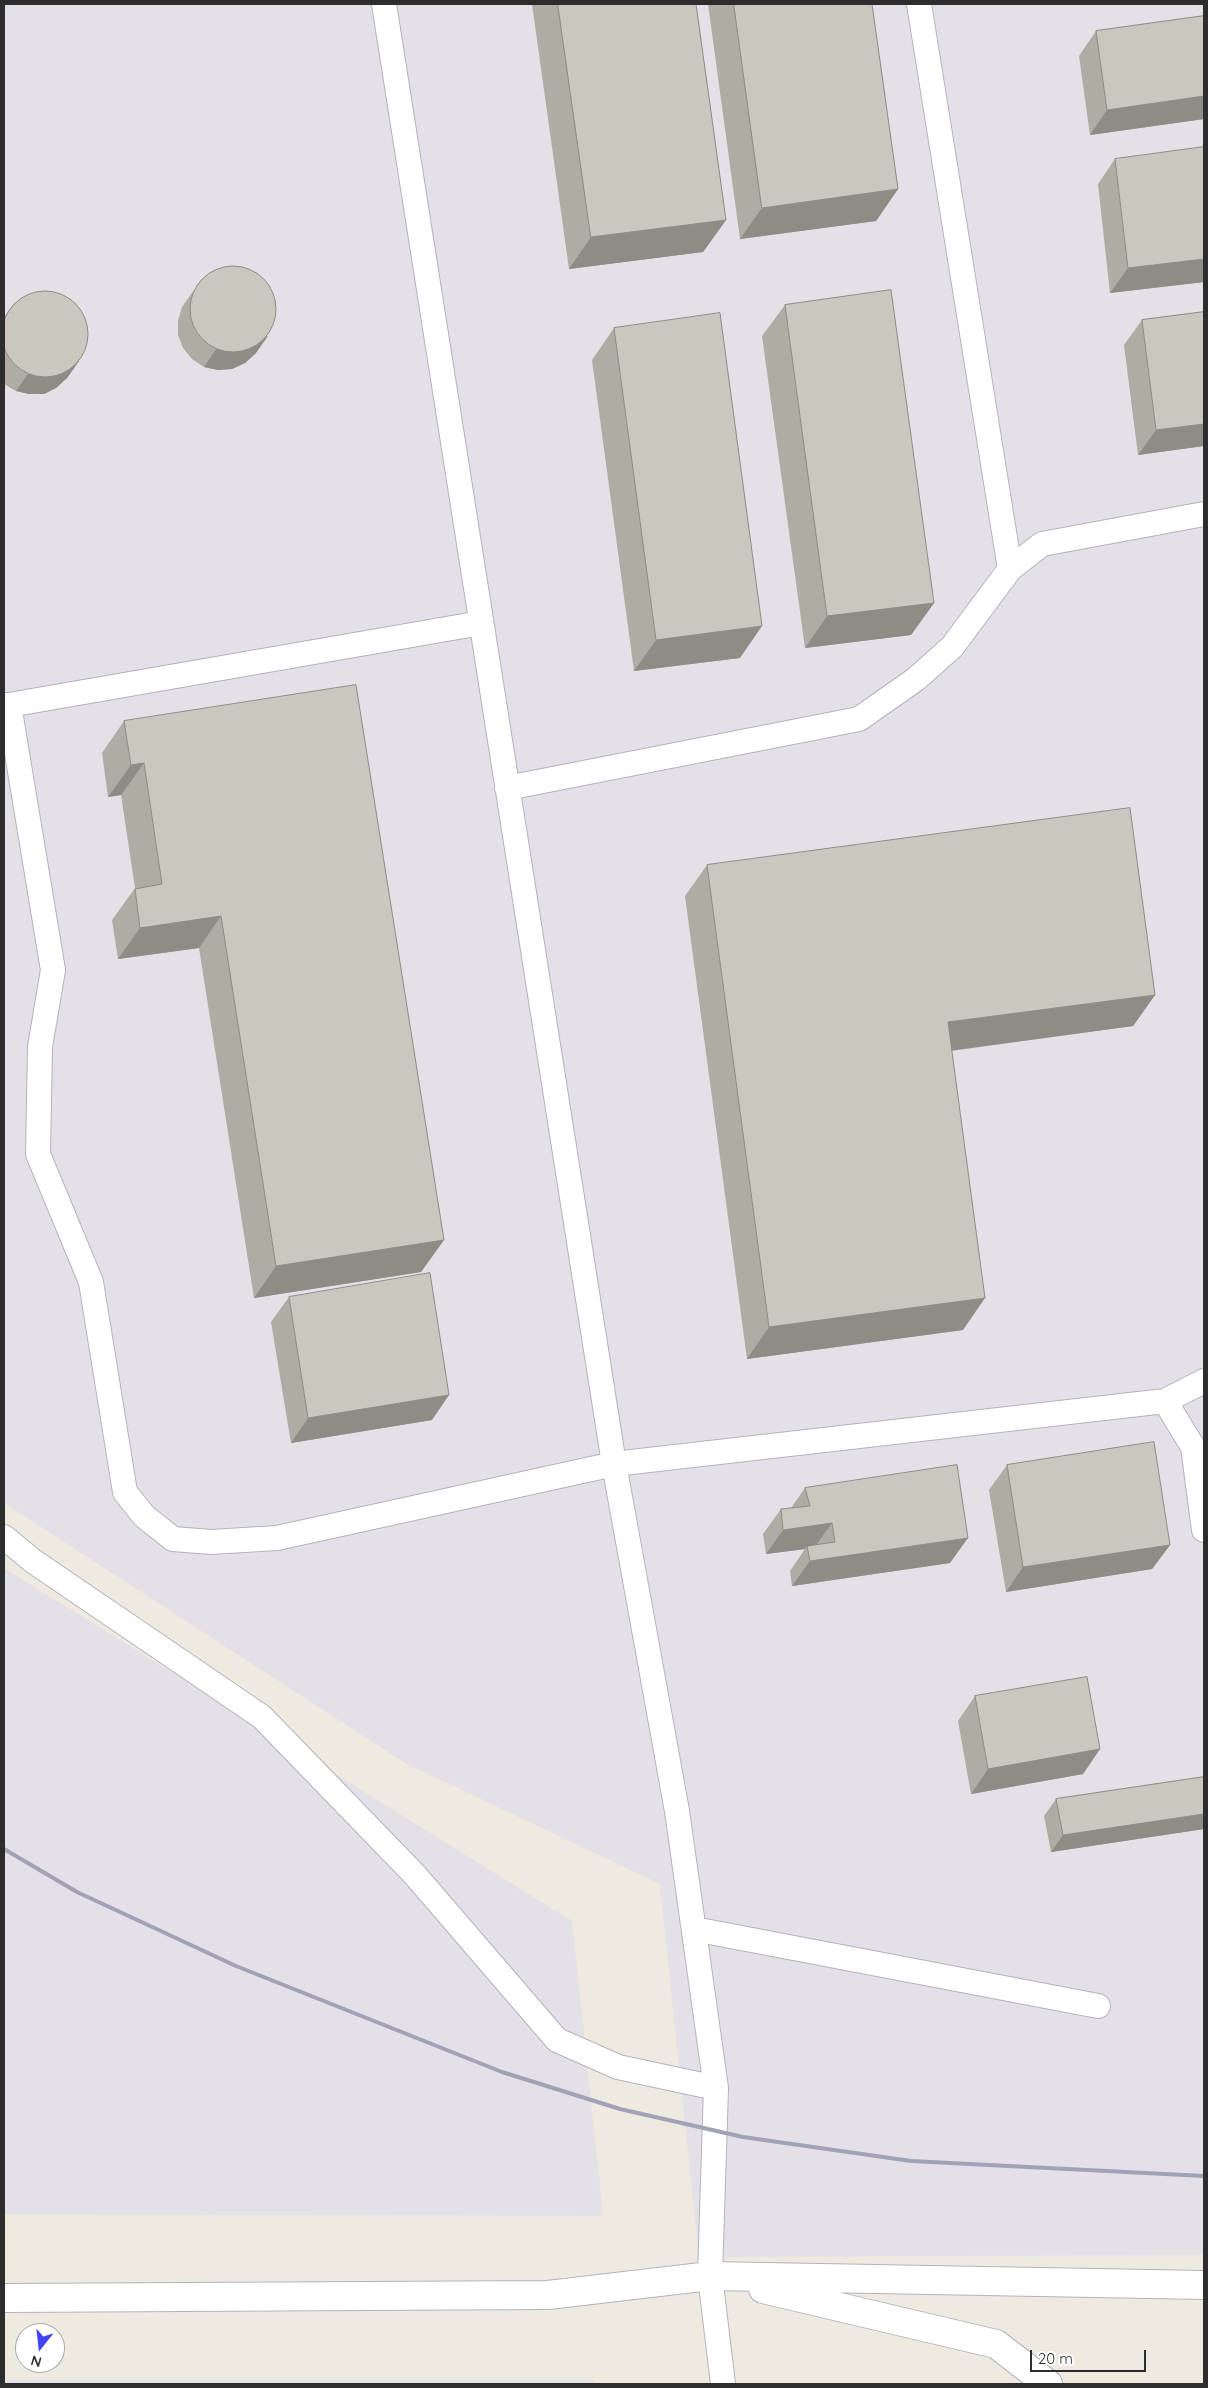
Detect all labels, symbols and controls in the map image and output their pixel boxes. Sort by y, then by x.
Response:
north arrow [15,2323,65,2373]
scale bar [1033,2340,1149,2372]
text: 20 m [1038,2349,1073,2368]
text: N [29,2351,44,2372]

